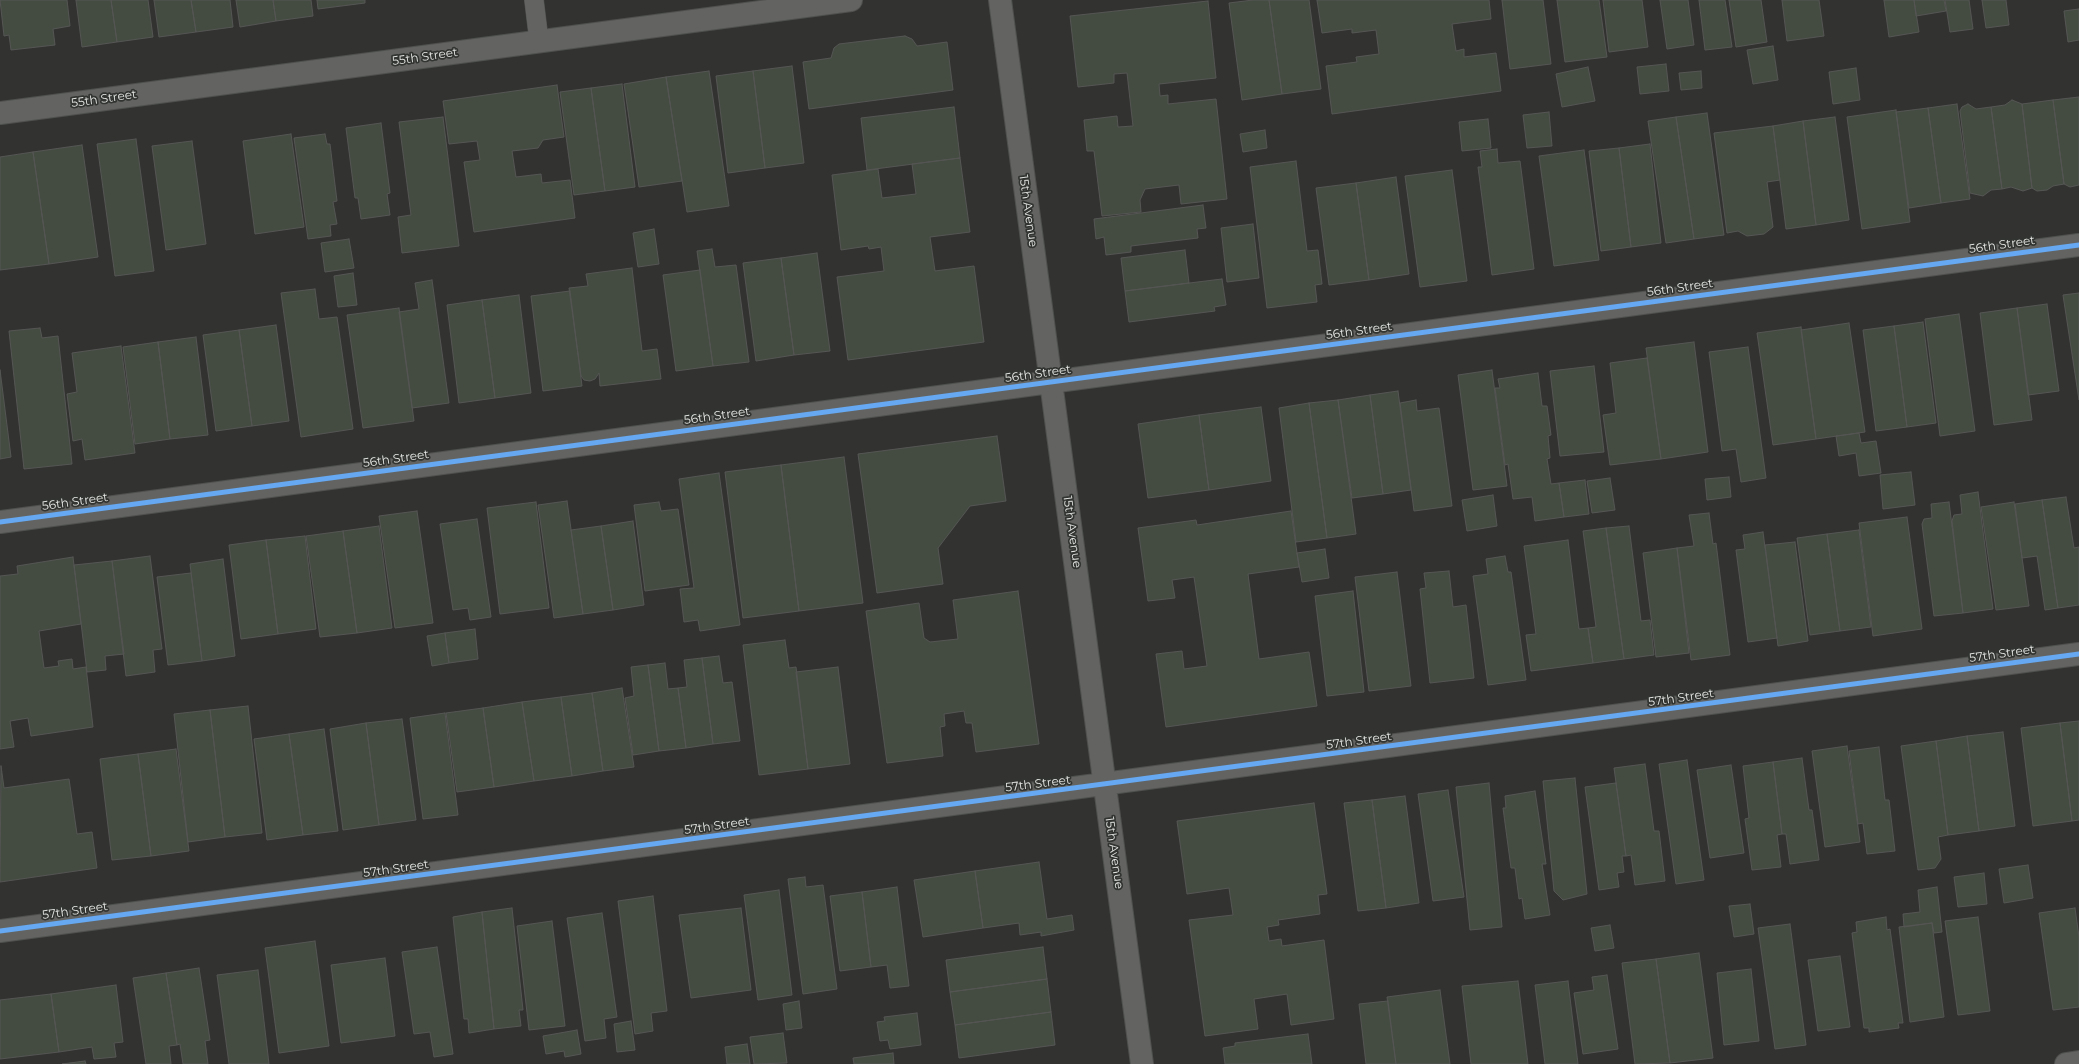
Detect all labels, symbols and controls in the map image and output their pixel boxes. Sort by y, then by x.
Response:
street label: 55th Street [391,45,459,69]
street label: 55th Street [70,87,138,111]
street label: 15th Avenue [1016,174,1040,248]
street label: 56th Street [1968,233,2036,257]
street label: 56th Street [1646,276,1714,300]
street label: 56th Street [1325,319,1393,343]
street label: 56th Street [1004,362,1072,386]
street label: 56th Street [683,404,751,428]
street label: 56th Street [362,447,430,471]
street label: 56th Street [41,490,109,514]
street label: 15th Avenue [1060,495,1084,569]
street label: 57th Street [1968,642,2036,666]
street label: 57th Street [1647,686,1715,710]
street label: 57th Street [1325,729,1393,753]
street label: 57th Street [1004,773,1072,795]
street label: 57th Street [683,814,751,838]
street label: 15th Avenue [1102,816,1126,890]
street label: 57th Street [362,857,430,881]
street label: 57th Street [41,899,109,923]

